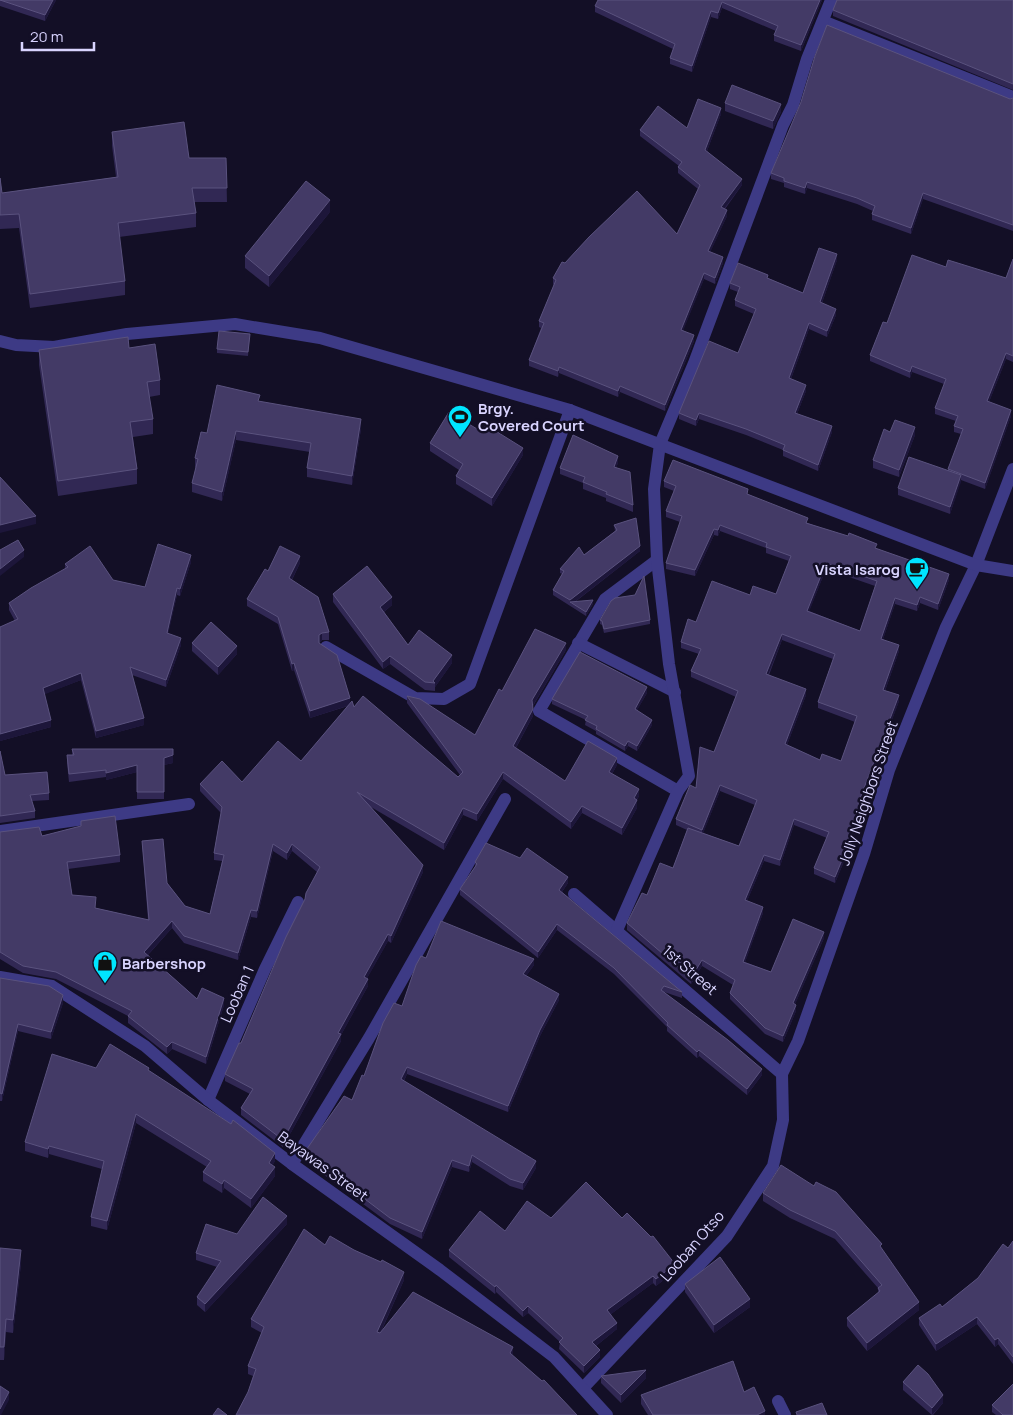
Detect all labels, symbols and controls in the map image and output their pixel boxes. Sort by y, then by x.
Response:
scale bar [22,20,95,52]
text: 20 m [30,26,63,47]
place label: Brgy. Covered Court [478,398,584,436]
sports icon: Brgy. Covered Court [447,404,473,438]
cafe icon: Vista Isarog [904,556,930,590]
place label: Vista Isarog [815,559,900,580]
street label: Jolly Neighbors Street [833,718,903,868]
street label: 1st Street [658,940,722,1000]
shop icon: Barbershop [92,950,118,984]
place label: Barbershop [122,953,206,974]
street label: Looban 1 [215,962,259,1026]
street label: Bayawas Street [274,1126,372,1206]
street label: Looban Otso [655,1206,729,1286]

